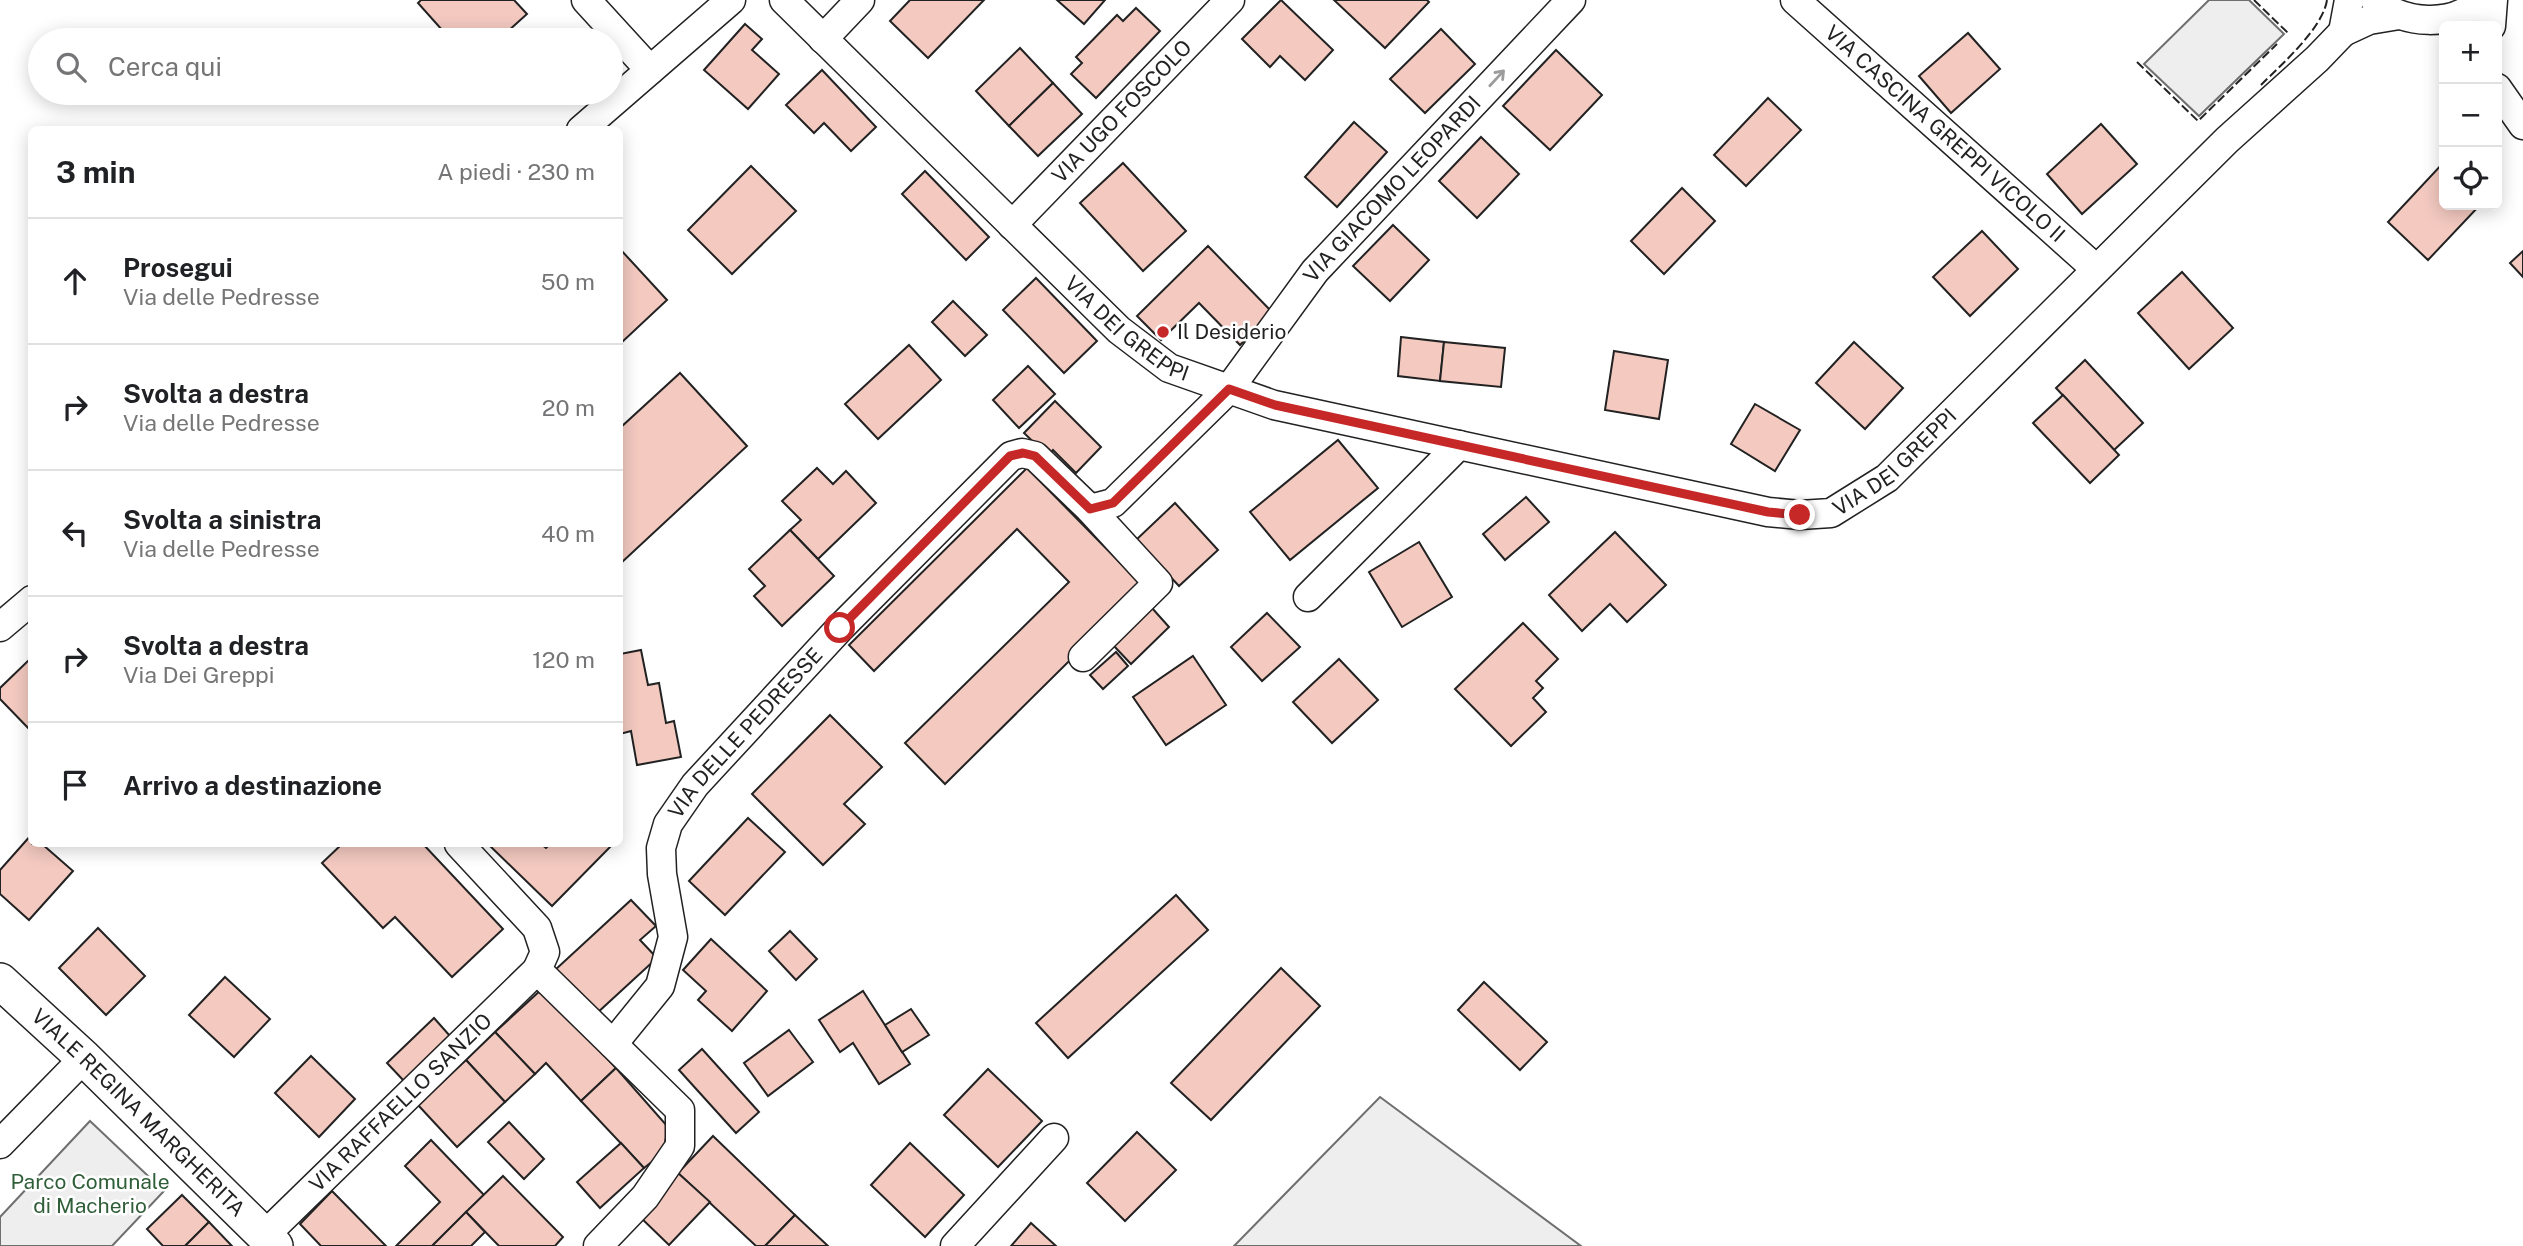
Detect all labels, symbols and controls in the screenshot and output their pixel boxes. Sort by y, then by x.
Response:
street label: VIA CASCINA GREPPI VICOLO II [1820,20,2070,247]
map controls [2439,21,2502,210]
button: + [2439,21,2502,84]
search box [28,28,623,105]
street label: VIA UGO FOSCOLO [1047,34,1196,188]
icon: search [52,48,90,86]
text: Cerca qui [108,51,222,82]
one-way arrow [1488,70,1505,87]
button: − [2439,84,2502,147]
street label: VIA GIACOMO LEOPARDI [1298,91,1486,287]
button: locate [2439,147,2502,210]
text: 3 min [56,154,135,190]
text: A piedi · 230 m [437,158,595,185]
text: Prosegui [123,252,233,283]
icon: ahead [56,262,94,300]
text: 50 m [541,268,595,295]
street label: VIA DEI GREPPI [1060,271,1192,386]
text: Via delle Pedresse [123,283,320,310]
place label: Il Desiderio [1177,319,1286,344]
marker: Il Desiderio [1155,324,1171,340]
text: Svolta a destra [123,378,309,409]
icon: right [56,388,94,426]
text: 20 m [542,394,595,421]
street label: VIA DEI GREPPI [1828,403,1962,521]
text: Via delle Pedresse [123,409,320,436]
route end [1784,499,1815,530]
text: Svolta a sinistra [123,504,321,535]
icon: left [56,514,94,552]
text: 40 m [541,520,595,547]
text: Via delle Pedresse [123,535,320,562]
route start [824,612,855,643]
text: Svolta a destra [123,630,309,661]
icon: right [56,640,94,678]
street label: VIA DELLE PEDRESSE [663,642,827,823]
text: 120 m [532,646,595,673]
text: Via Dei Greppi [123,661,275,688]
icon: arrive [56,766,94,804]
text: Arrivo a destinazione [123,770,382,801]
street label: VIALE REGINA MARGHERITA [27,1003,251,1222]
street label: VIA RAFFAELLO SANZIO [304,1008,497,1197]
park label: Parco Comunale di Macherio [10,1169,170,1218]

